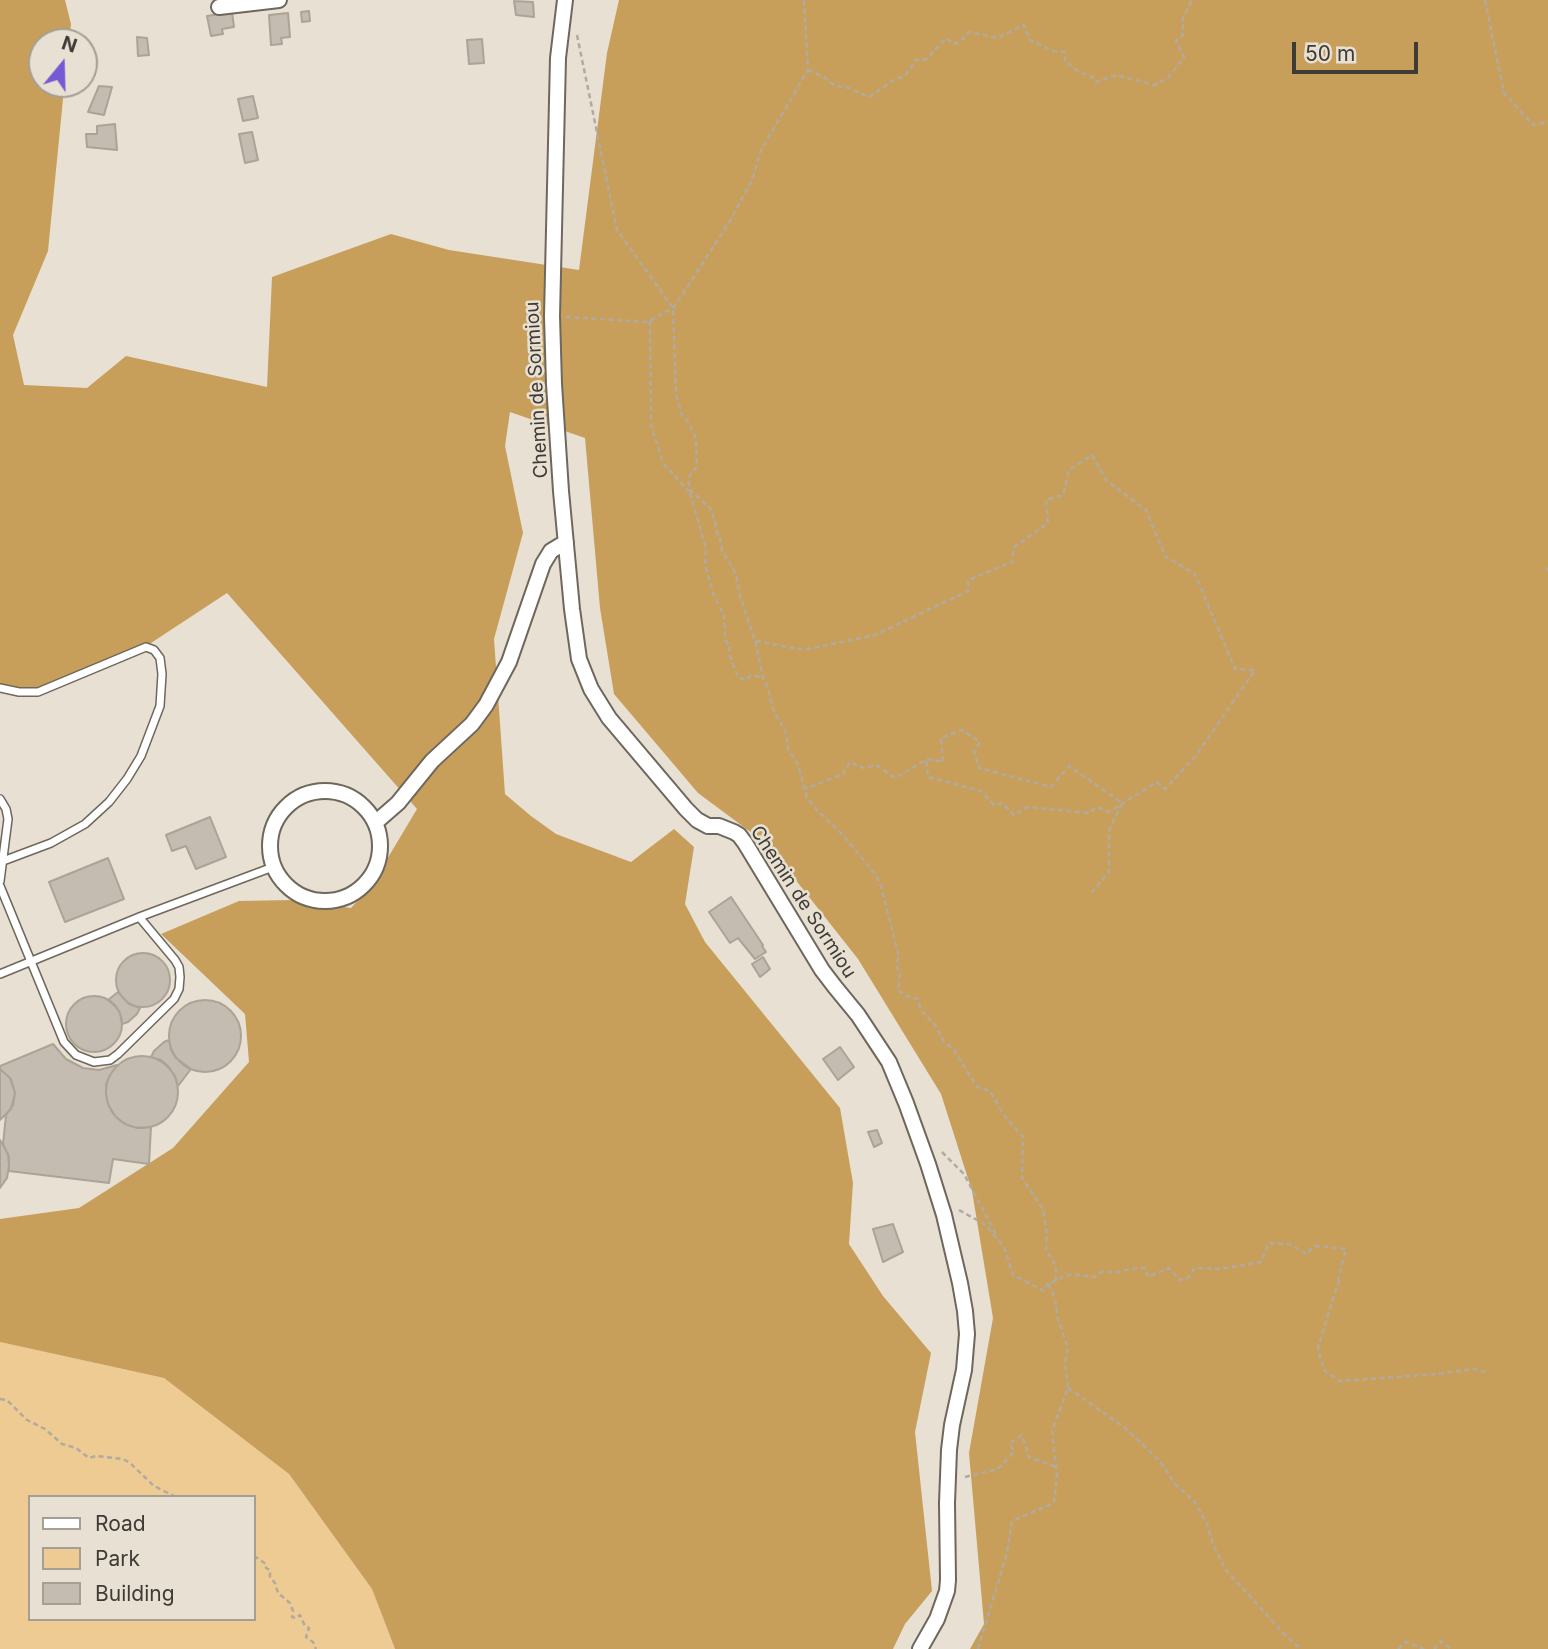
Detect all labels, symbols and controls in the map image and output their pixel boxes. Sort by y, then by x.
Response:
north arrow [28,28,98,98]
scale bar [1296,28,1422,72]
text: N [59,31,80,58]
text: 50 m [1305,41,1355,66]
street label: Chemin de Sormiou [521,301,553,479]
street label: Chemin de Sormiou [745,822,861,982]
legend [28,1495,256,1621]
text: Road [95,1511,146,1536]
text: Park [95,1546,140,1571]
text: Building [95,1581,175,1606]

